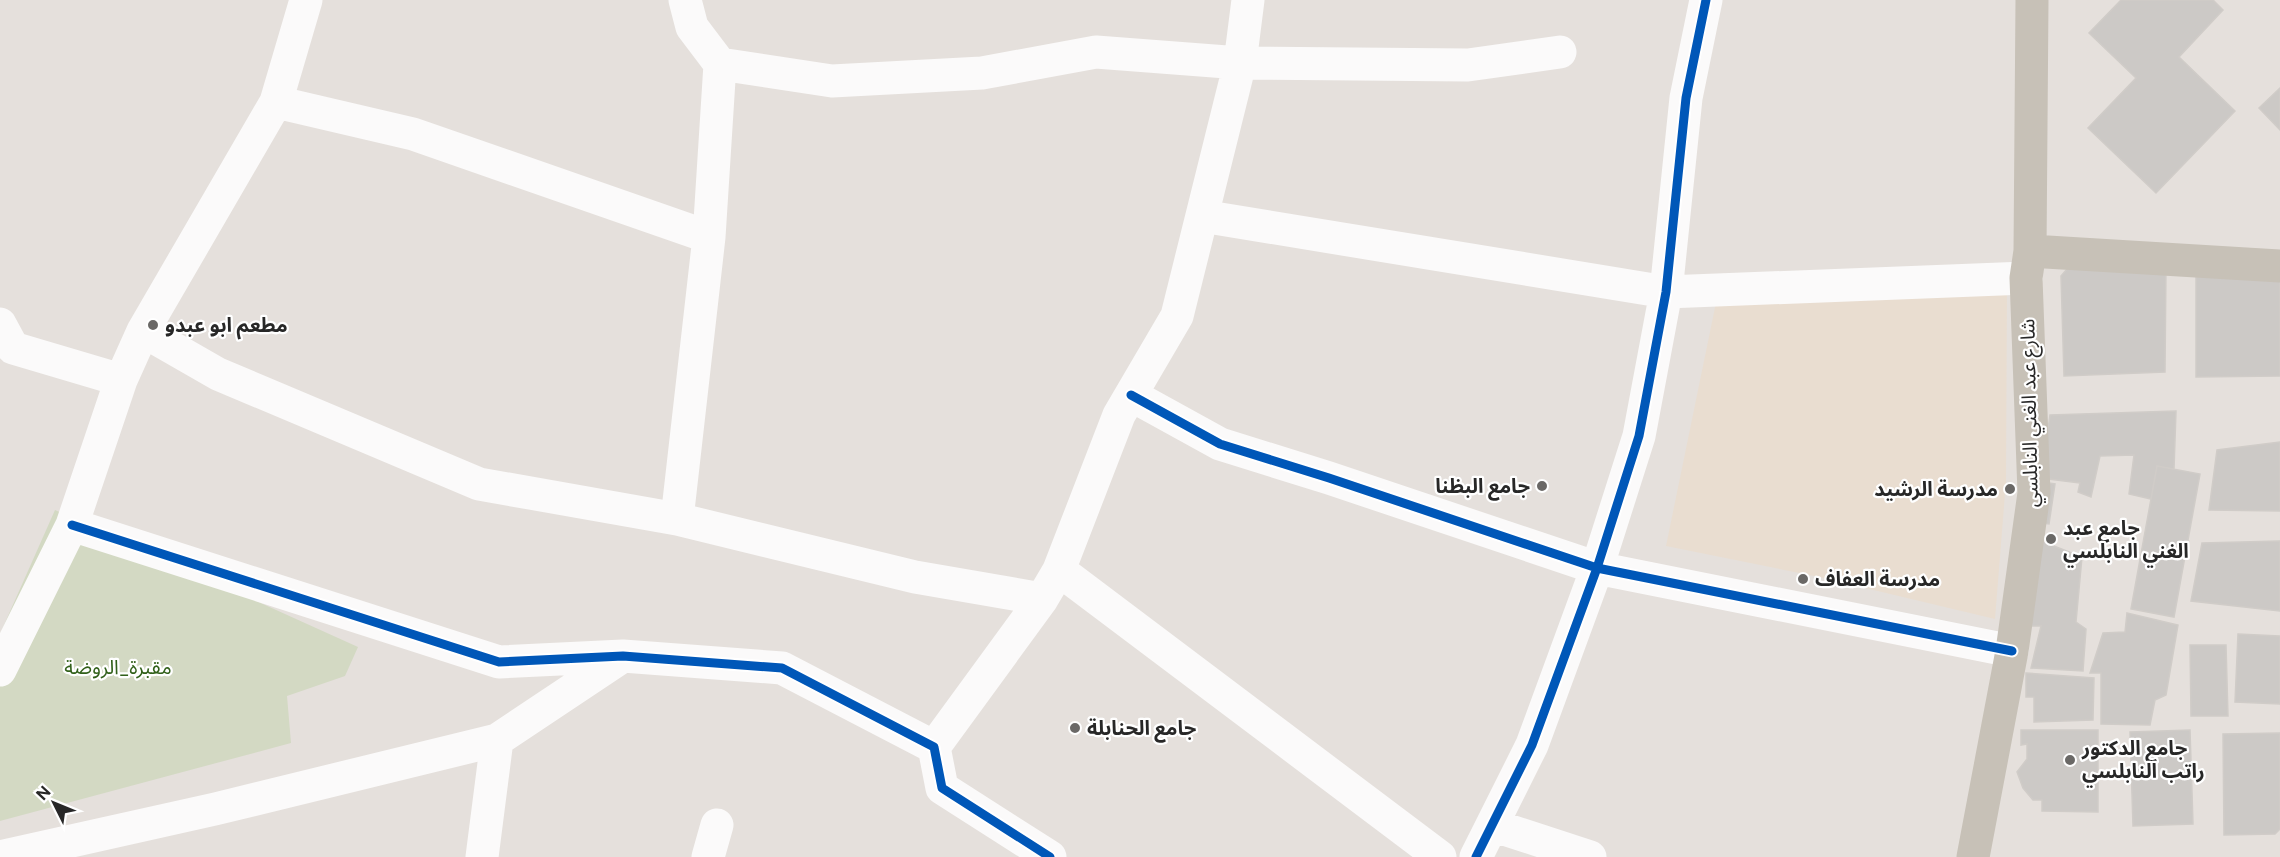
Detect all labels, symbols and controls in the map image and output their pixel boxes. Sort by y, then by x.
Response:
place label: مطعم ابو عبدو [165,313,288,340]
marker: مطعم ابو عبدو [146,318,160,332]
street label: شارع عبد الغني النابلسي [2015,318,2046,508]
place label: جامع البظنا [1435,474,1530,501]
place label: مدرسة الرشيد [1874,477,1998,501]
marker: جامع البظنا [1535,479,1549,493]
marker: مدرسة الرشيد [2003,482,2017,496]
place label: جامع عبد الغني النابلسي [2063,516,2189,568]
marker: جامع عبد الغني النابلسي [2044,532,2058,546]
place label: مدرسة العفاف [1815,567,1940,591]
marker: مدرسة العفاف [1796,572,1810,586]
park label: مقبرة_الروضة [64,655,172,679]
place label: جامع الحنابلة [1087,716,1197,743]
marker: جامع الحنابلة [1068,721,1082,735]
place label: جامع الدكتور راتب النابلسي [2081,736,2205,788]
marker: جامع الدكتور راتب النابلسي [2063,753,2077,767]
north arrow [24,773,84,833]
text: N [32,782,55,804]

